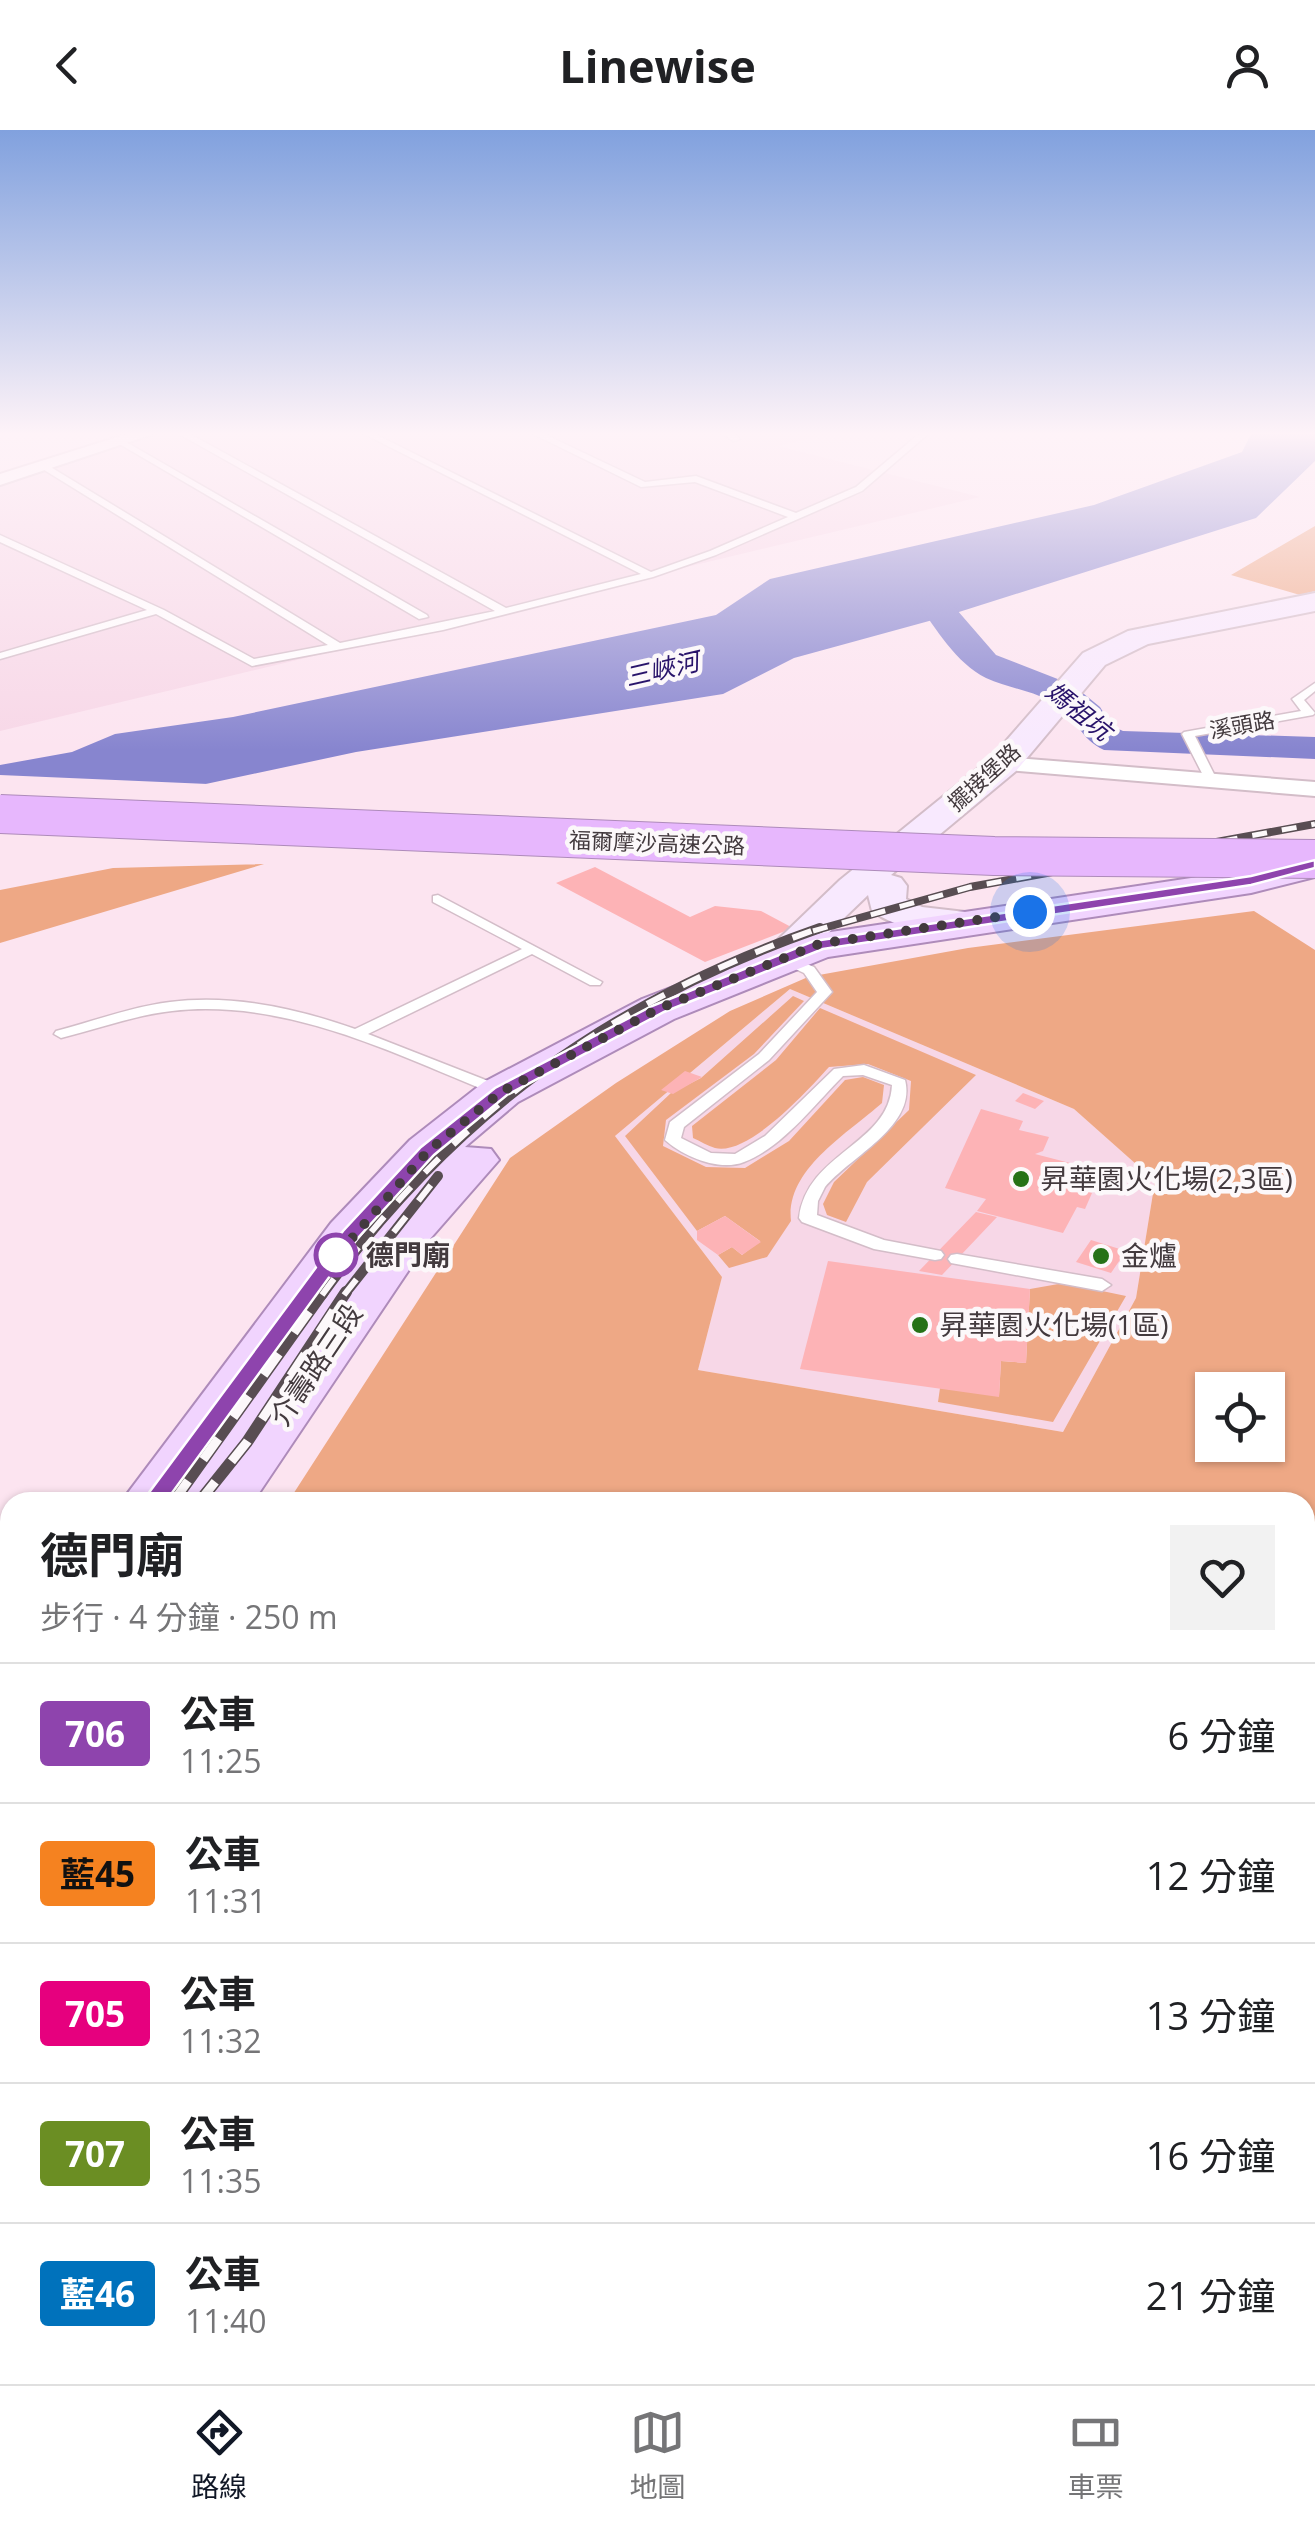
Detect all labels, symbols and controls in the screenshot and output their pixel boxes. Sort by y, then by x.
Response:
text: Linewise [559,35,756,96]
icon: back [40,38,95,93]
icon: person [1220,38,1275,93]
water label: 三峽河 [621,642,706,693]
water label: 媽祖坑 [1040,673,1123,750]
street label: 溪頭路 [1207,704,1277,745]
street label: 擺接堡路 [941,736,1026,817]
street label: 福爾摩沙高速公路 [569,824,746,860]
your location [1005,887,1055,937]
place label: 昇華園火化場(2,3區) [1041,1159,1293,1197]
marker: 昇華園火化場(2,3區) [1010,1168,1032,1190]
marker: 德門廟 [315,1234,357,1276]
place label: 德門廟 [366,1235,450,1273]
place label: 金爐 [1121,1236,1177,1274]
marker: 金爐 [1090,1245,1112,1267]
street label: 介壽路三段 [260,1296,370,1433]
place label: 昇華園火化場(1區) [940,1305,1169,1343]
marker: 昇華園火化場(1區) [909,1314,931,1336]
map controls [1195,1372,1285,1462]
button: locate [1195,1372,1285,1462]
text: 德門廟 [40,1522,184,1587]
button: heart [1170,1525,1275,1630]
text: 步行 · 4 分鐘 · 250 m [40,1595,338,1638]
text: 公車 [180,1687,256,1739]
text: 6 分鐘 [1167,1709,1275,1761]
text: 706 [65,1710,125,1757]
text: 11:25 [180,1739,262,1782]
text: 公車 [185,1827,261,1879]
text: 12 分鐘 [1146,1849,1275,1901]
text: 藍45 [60,1850,135,1897]
text: 11:31 [185,1879,267,1922]
text: 公車 [180,1967,256,2019]
text: 13 分鐘 [1146,1989,1275,2041]
text: 705 [65,1990,125,2037]
text: 11:32 [180,2019,262,2062]
text: 公車 [180,2107,256,2159]
text: 16 分鐘 [1146,2129,1275,2181]
text: 707 [65,2130,125,2177]
text: 11:35 [180,2159,262,2202]
text: 公車 [185,2247,261,2299]
text: 21 分鐘 [1146,2269,1275,2321]
text: 藍46 [60,2270,135,2317]
text: 11:40 [185,2299,267,2342]
tab: 路線 [191,2405,247,2505]
tab: 地圖 [629,2405,686,2505]
tab: 車票 [1068,2405,1124,2505]

